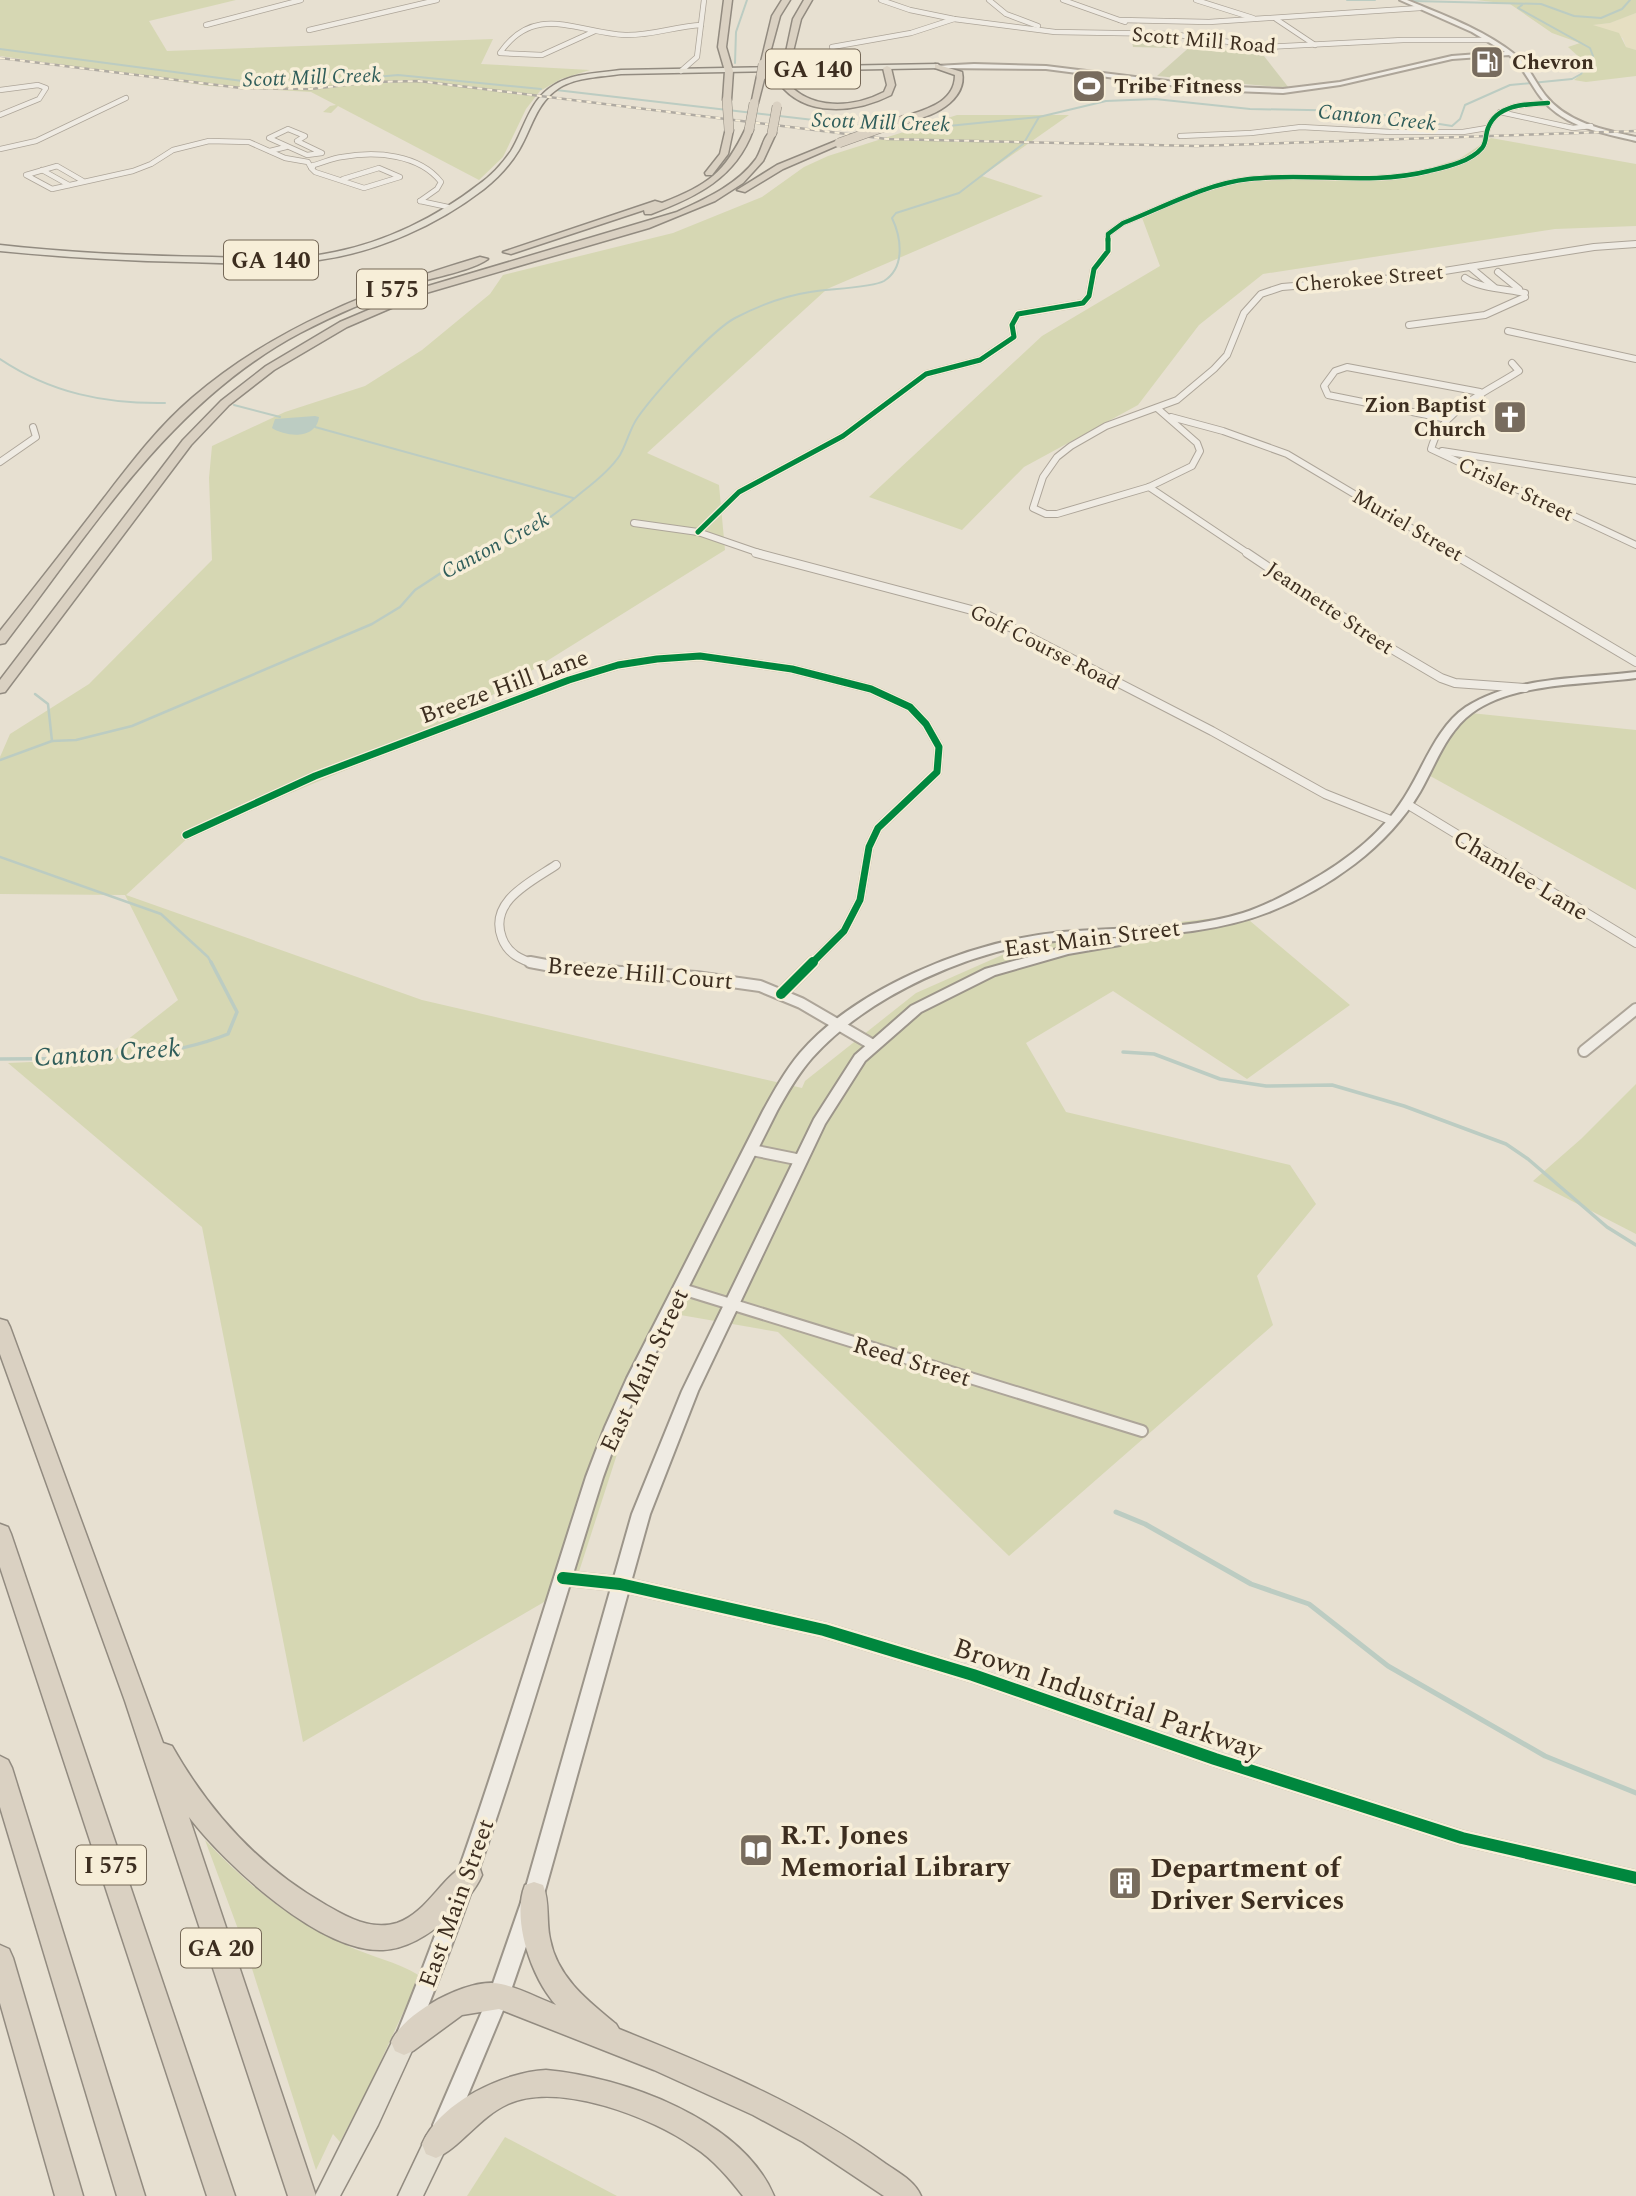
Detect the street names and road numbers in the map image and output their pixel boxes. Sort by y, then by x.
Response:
street label: Scott Mill Road [1130,19,1277,63]
road number: GA 140 [766,50,860,88]
road number: GA 140 [224,241,318,280]
street label: Cherokee Street [1293,257,1445,301]
road number: I 575 [357,270,427,308]
street label: Crisler Street [1453,449,1579,531]
street label: Muriel Street [1346,481,1469,571]
street label: Jeannette Street [1259,554,1400,664]
street label: Golf Course Road [964,596,1125,700]
street label: Breeze Hill Lane [415,640,594,734]
street label: Chamlee Lane [1446,821,1595,931]
street label: East Main Street [1002,910,1182,968]
street label: Breeze Hill Court [545,948,734,1000]
street label: East Main Street [591,1283,699,1458]
street label: Reed Street [848,1327,975,1397]
street label: Brown Industrial Parkway [947,1626,1269,1773]
street label: East Main Street [410,1814,504,1993]
road number: I 575 [76,1846,146,1884]
road number: GA 20 [181,1928,261,1968]

